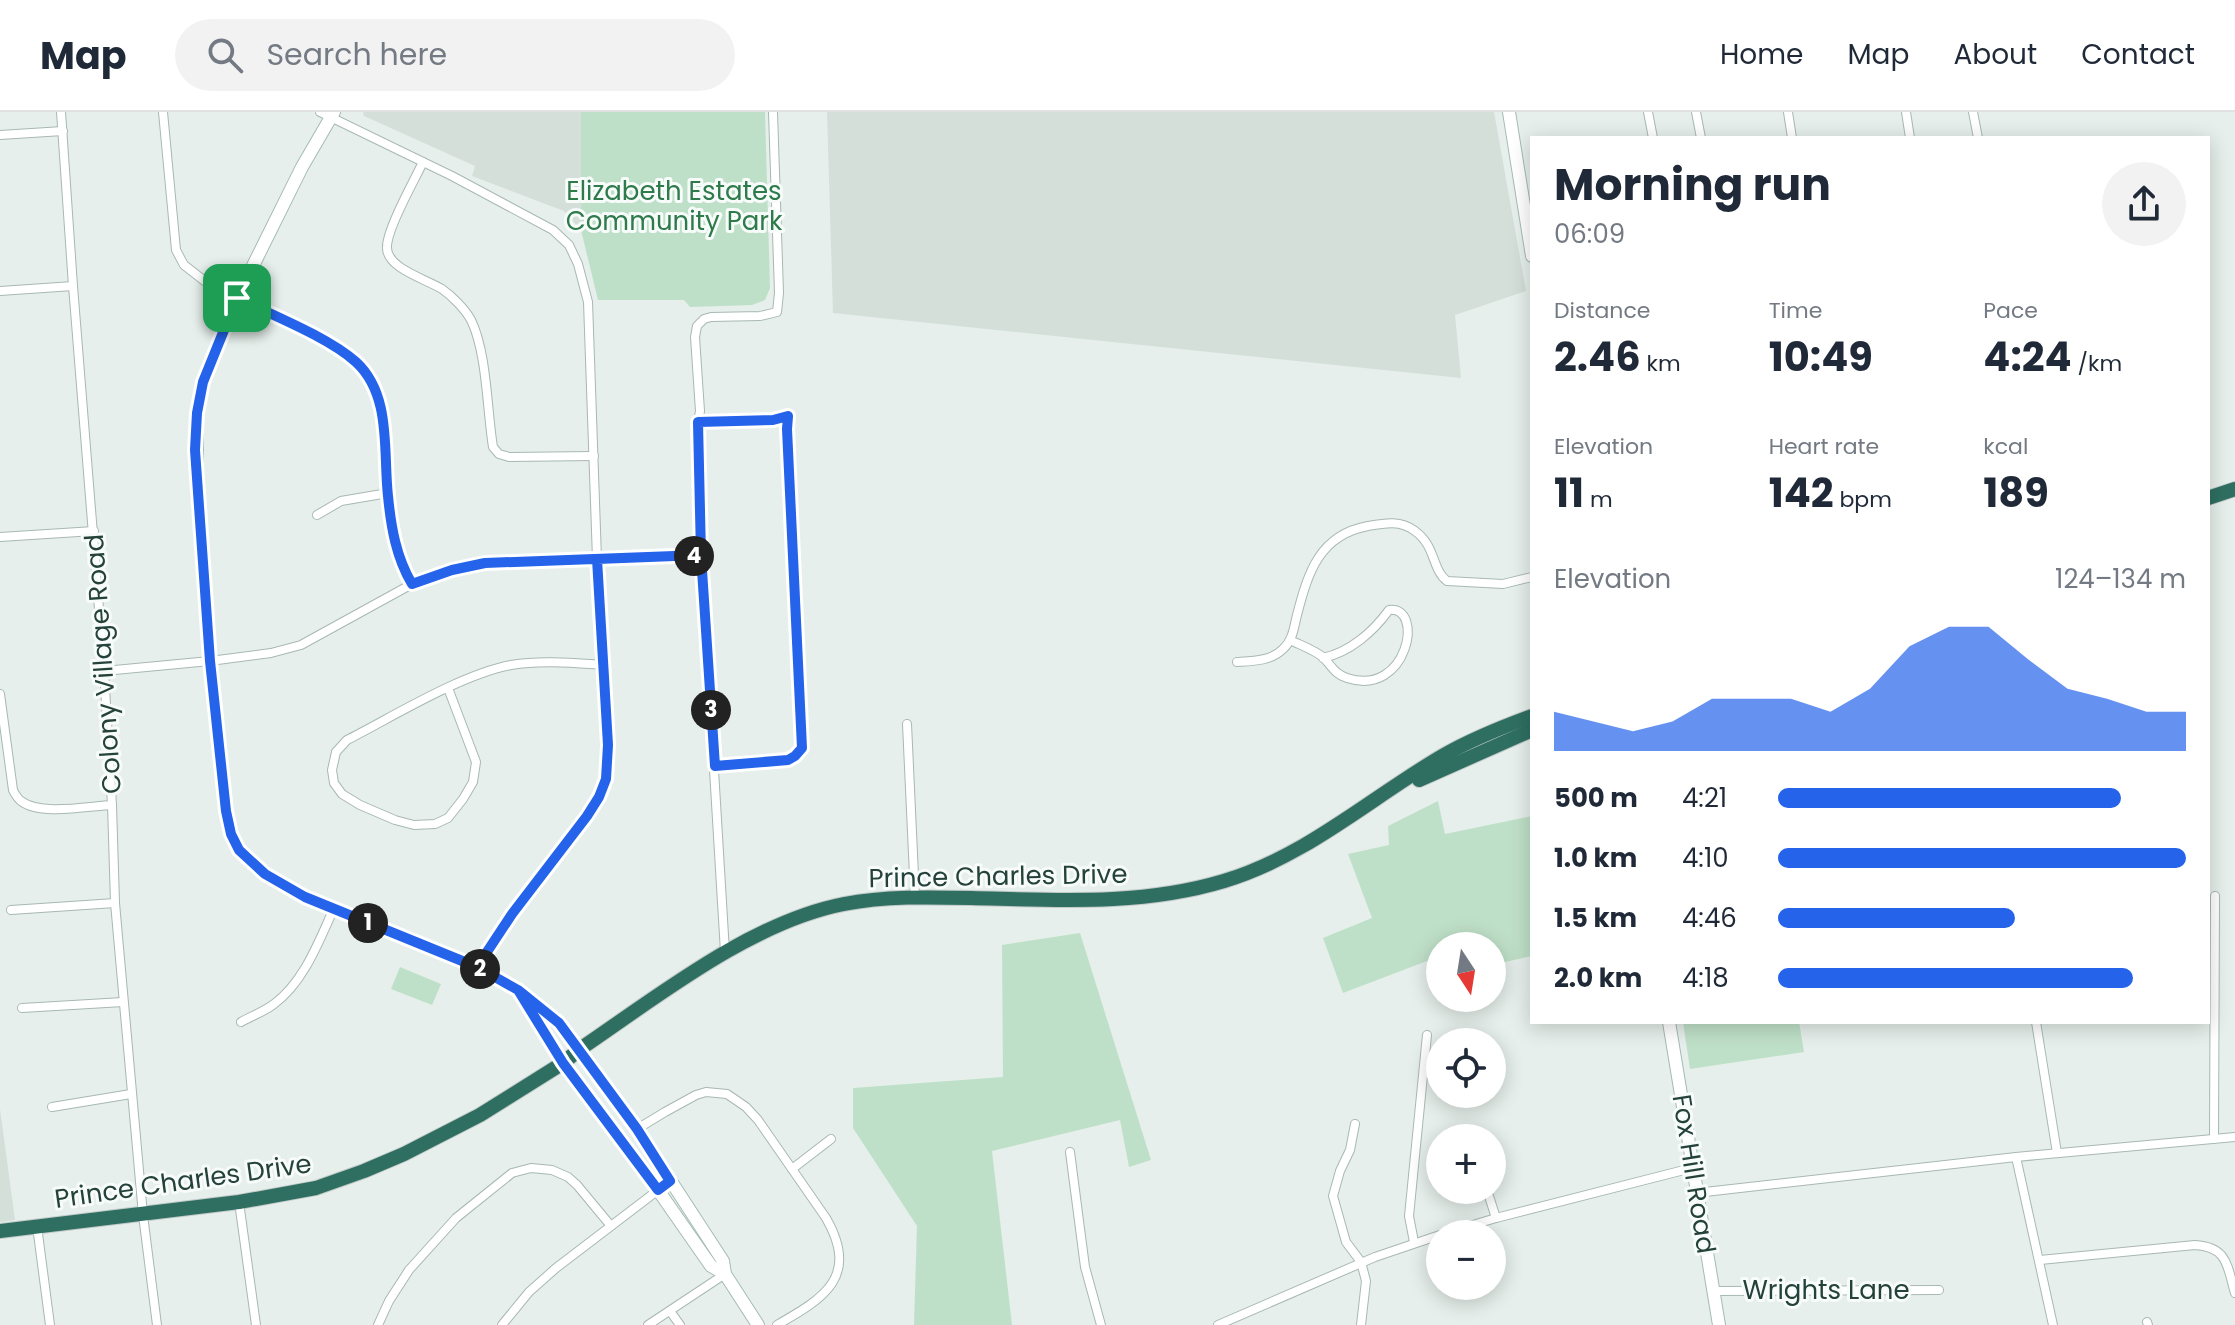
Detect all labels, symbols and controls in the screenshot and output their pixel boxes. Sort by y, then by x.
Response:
search box [175,19,735,91]
text: Map [40,29,127,82]
icon: search [203,33,247,77]
text: Search here [267,33,447,76]
text: Home [1720,35,1803,74]
text: Map [1847,35,1909,74]
text: About [1953,35,2037,74]
text: Contact [2081,35,2195,74]
text: Morning run [1554,154,1831,215]
button: share [2102,162,2186,246]
park label: Elizabeth Estates Community Park [566,173,783,239]
text: 06:09 [1554,216,1625,252]
pin [203,264,271,332]
icon: arrive [215,276,259,320]
text: Distance [1554,295,1650,326]
text: Time [1769,295,1822,326]
text: Pace [1983,295,2038,326]
text: 2.46 [1554,329,1641,385]
text: 10:49 [1769,329,1873,385]
text: 4:24 [1983,329,2072,385]
text: km [1641,348,1681,379]
text: /km [2072,348,2122,379]
text: Elevation [1554,431,1653,462]
text: Heart rate [1769,431,1879,462]
text: kcal [1983,431,2028,462]
text: 11 [1554,465,1584,521]
text: 142 [1769,465,1834,521]
text: 189 [1983,465,2049,521]
text: m [1584,484,1613,515]
text: bpm [1834,484,1892,515]
street label: Colony Village Road [76,533,130,795]
pin: 4 [674,536,714,576]
text: 4 [687,540,701,571]
text: Elevation [1554,561,1671,597]
text: 124–134 m [2055,561,2186,597]
pin: 3 [691,690,731,730]
text: 3 [704,694,718,725]
text: 500 m [1554,780,1638,816]
text: 4:21 [1682,780,1727,816]
text: 1.0 km [1554,840,1637,876]
text: 4:10 [1682,840,1729,876]
street label: Prince Charles Drive [868,856,1128,896]
text: 1.5 km [1554,900,1637,936]
text: 4:46 [1682,900,1737,936]
pin: 1 [348,903,388,943]
text: 1 [364,907,372,938]
north arrow [1426,932,1506,1012]
map controls [1426,932,1506,1300]
pin: 2 [460,949,500,989]
text: 2 [474,953,486,984]
text: 2.0 km [1554,960,1642,996]
text: 4:18 [1682,960,1729,996]
button: locate [1426,1028,1506,1108]
street label: Fox Hill Road [1664,1092,1724,1256]
button: + [1426,1124,1506,1204]
street label: Prince Charles Drive [52,1145,314,1217]
button: − [1426,1220,1506,1300]
street label: Wrights Lane [1742,1272,1910,1308]

